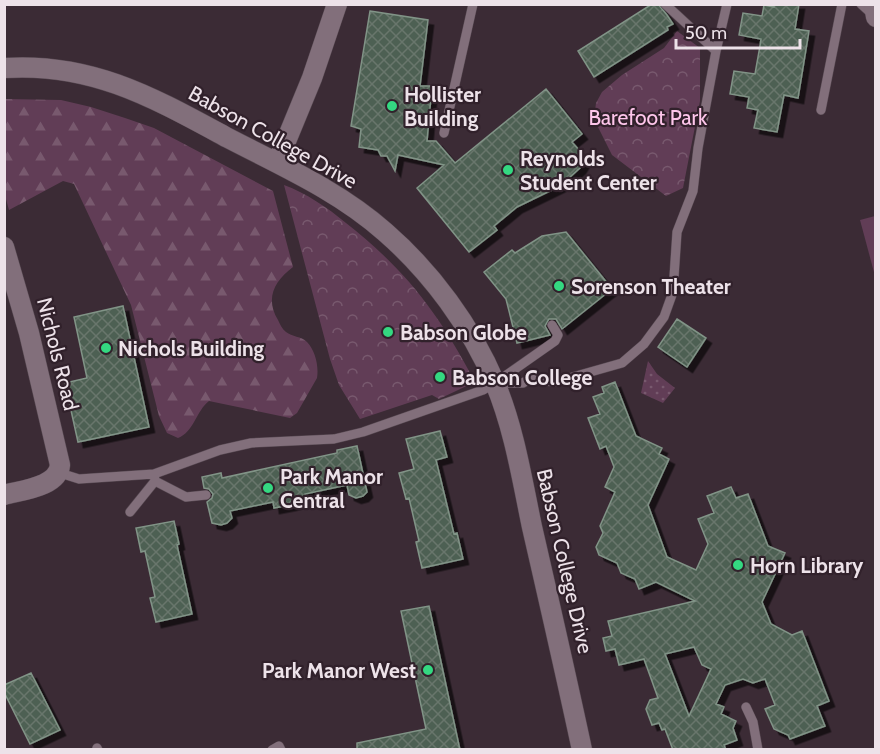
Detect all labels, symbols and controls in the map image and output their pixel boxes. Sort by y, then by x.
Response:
scale bar [676,12,800,50]
text: 50 m [685,22,727,44]
street label: Babson College Drive [184,80,362,194]
place label: Hollister Building [404,82,481,131]
marker: Hollister Building [385,99,399,113]
park label: Barefoot Park [588,105,708,130]
place label: Reynolds Student Center [520,146,657,195]
marker: Reynolds Student Center [501,163,515,177]
place label: Sorenson Theater [571,274,731,299]
marker: Sorenson Theater [552,279,566,293]
street label: Nichols Road [32,295,84,413]
place label: Babson Globe [400,320,527,345]
marker: Babson Globe [381,325,395,339]
place label: Nichols Building [118,336,265,361]
marker: Nichols Building [99,341,113,355]
place label: Babson College [452,365,593,390]
marker: Babson College [433,370,447,384]
place label: Park Manor Central [280,464,383,513]
street label: Babson College Drive [532,466,598,656]
marker: Park Manor Central [261,481,275,495]
place label: Horn Library [750,553,864,578]
marker: Horn Library [731,558,745,572]
place label: Park Manor West [262,658,416,683]
marker: Park Manor West [421,663,435,677]

